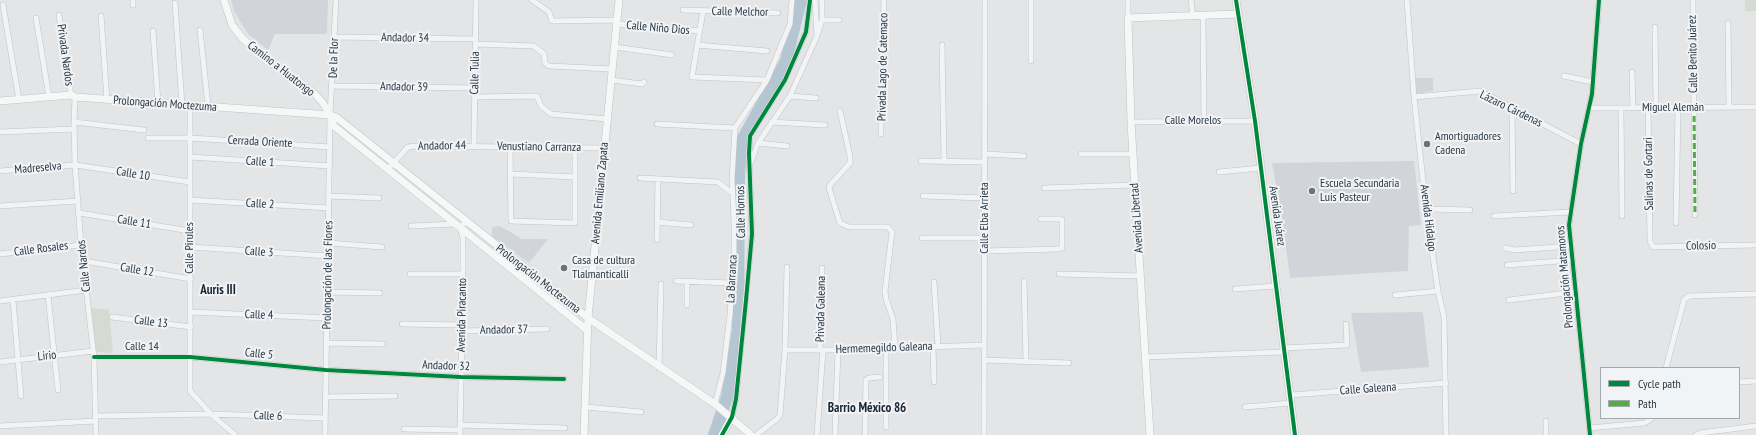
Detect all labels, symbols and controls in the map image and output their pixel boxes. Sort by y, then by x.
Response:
street label: Calle Melchor [712,4,768,20]
street label: Privada Lago de Catemaco [875,13,891,121]
street label: Calle Benito Juárez [1685,15,1701,93]
street label: Calle Niño Dios [626,18,690,38]
street label: Privada Nardos [54,23,76,87]
street label: Andador 34 [381,30,429,46]
street label: Camino a Huatongo [245,38,317,100]
street label: De la Flor [326,38,342,78]
street label: Calle Tulia [467,51,483,95]
street label: Andador 39 [380,79,428,95]
street label: Lázaro Cárdenas [1477,88,1545,130]
street label: Prolongación Moctezuma [113,93,217,115]
street label: Miguel Alemán [1642,101,1704,115]
street label: Calle Morelos [1165,114,1221,128]
place label: Amortiguadores Cadena [1435,130,1501,158]
street label: Cerrada Oriente [227,133,293,151]
street label: Salinas de Gortari [1641,137,1657,211]
street label: Andador 44 [418,138,466,154]
street label: Venustiano Carranza [497,139,581,155]
marker: Amortiguadores Cadena [1422,139,1432,149]
street label: Avenida Emiliano Zapata [588,142,612,244]
street label: Calle 1 [245,154,275,170]
street label: Madreselva [14,159,62,177]
street label: Calle 10 [115,164,151,184]
place label: Escuela Secundaria Luis Pasteur [1320,177,1399,205]
street label: Calle Elba Arrieta [978,182,992,254]
street label: Avenida Libertad [1127,183,1147,253]
street label: Avenida Hidalgo [1417,184,1439,252]
street label: Avenida Juárez [1266,185,1288,247]
street label: Calle Hornos [733,186,749,238]
marker: Escuela Secundaria Luis Pasteur [1307,186,1317,196]
street label: Calle 2 [245,196,275,212]
street label: Calle 11 [116,212,152,232]
street label: Prolongación de las Flores [320,220,336,330]
street label: Calle Pirules [183,222,197,274]
street label: Prolongación Matamoros [1553,225,1577,329]
street label: Calle Rosales [13,239,69,259]
street label: Calle Nardos [74,239,94,293]
street label: Colosio [1686,239,1716,253]
street label: Prolongación Moctezuma [493,241,583,317]
street label: Calle 3 [244,244,274,260]
place label: Casa de cultura Tlalmanticalli [572,254,635,282]
street label: La Barranca [724,254,740,304]
street label: Calle 12 [119,260,155,280]
marker: Casa de cultura Tlalmanticalli [559,263,569,273]
street label: Privada Galeana [813,276,829,342]
street label: Avenida Piracanto [454,278,470,352]
district label: Auris III [200,282,236,298]
street label: Calle 4 [244,307,274,323]
street label: Calle 13 [133,313,169,331]
street label: Andador 37 [480,322,528,338]
street label: Hermemegildo Galeana [835,339,933,357]
street label: Calle 14 [125,340,159,354]
street label: Calle 5 [244,345,274,363]
street label: Lirio [37,348,57,364]
street label: Andador 32 [422,358,470,374]
legend [1600,367,1740,419]
text: Cycle path [1638,376,1681,391]
street label: Calle Galeana [1339,380,1397,398]
text: Path [1638,396,1656,411]
district label: Barrio México 86 [828,400,906,416]
street label: Calle 6 [253,408,283,424]

